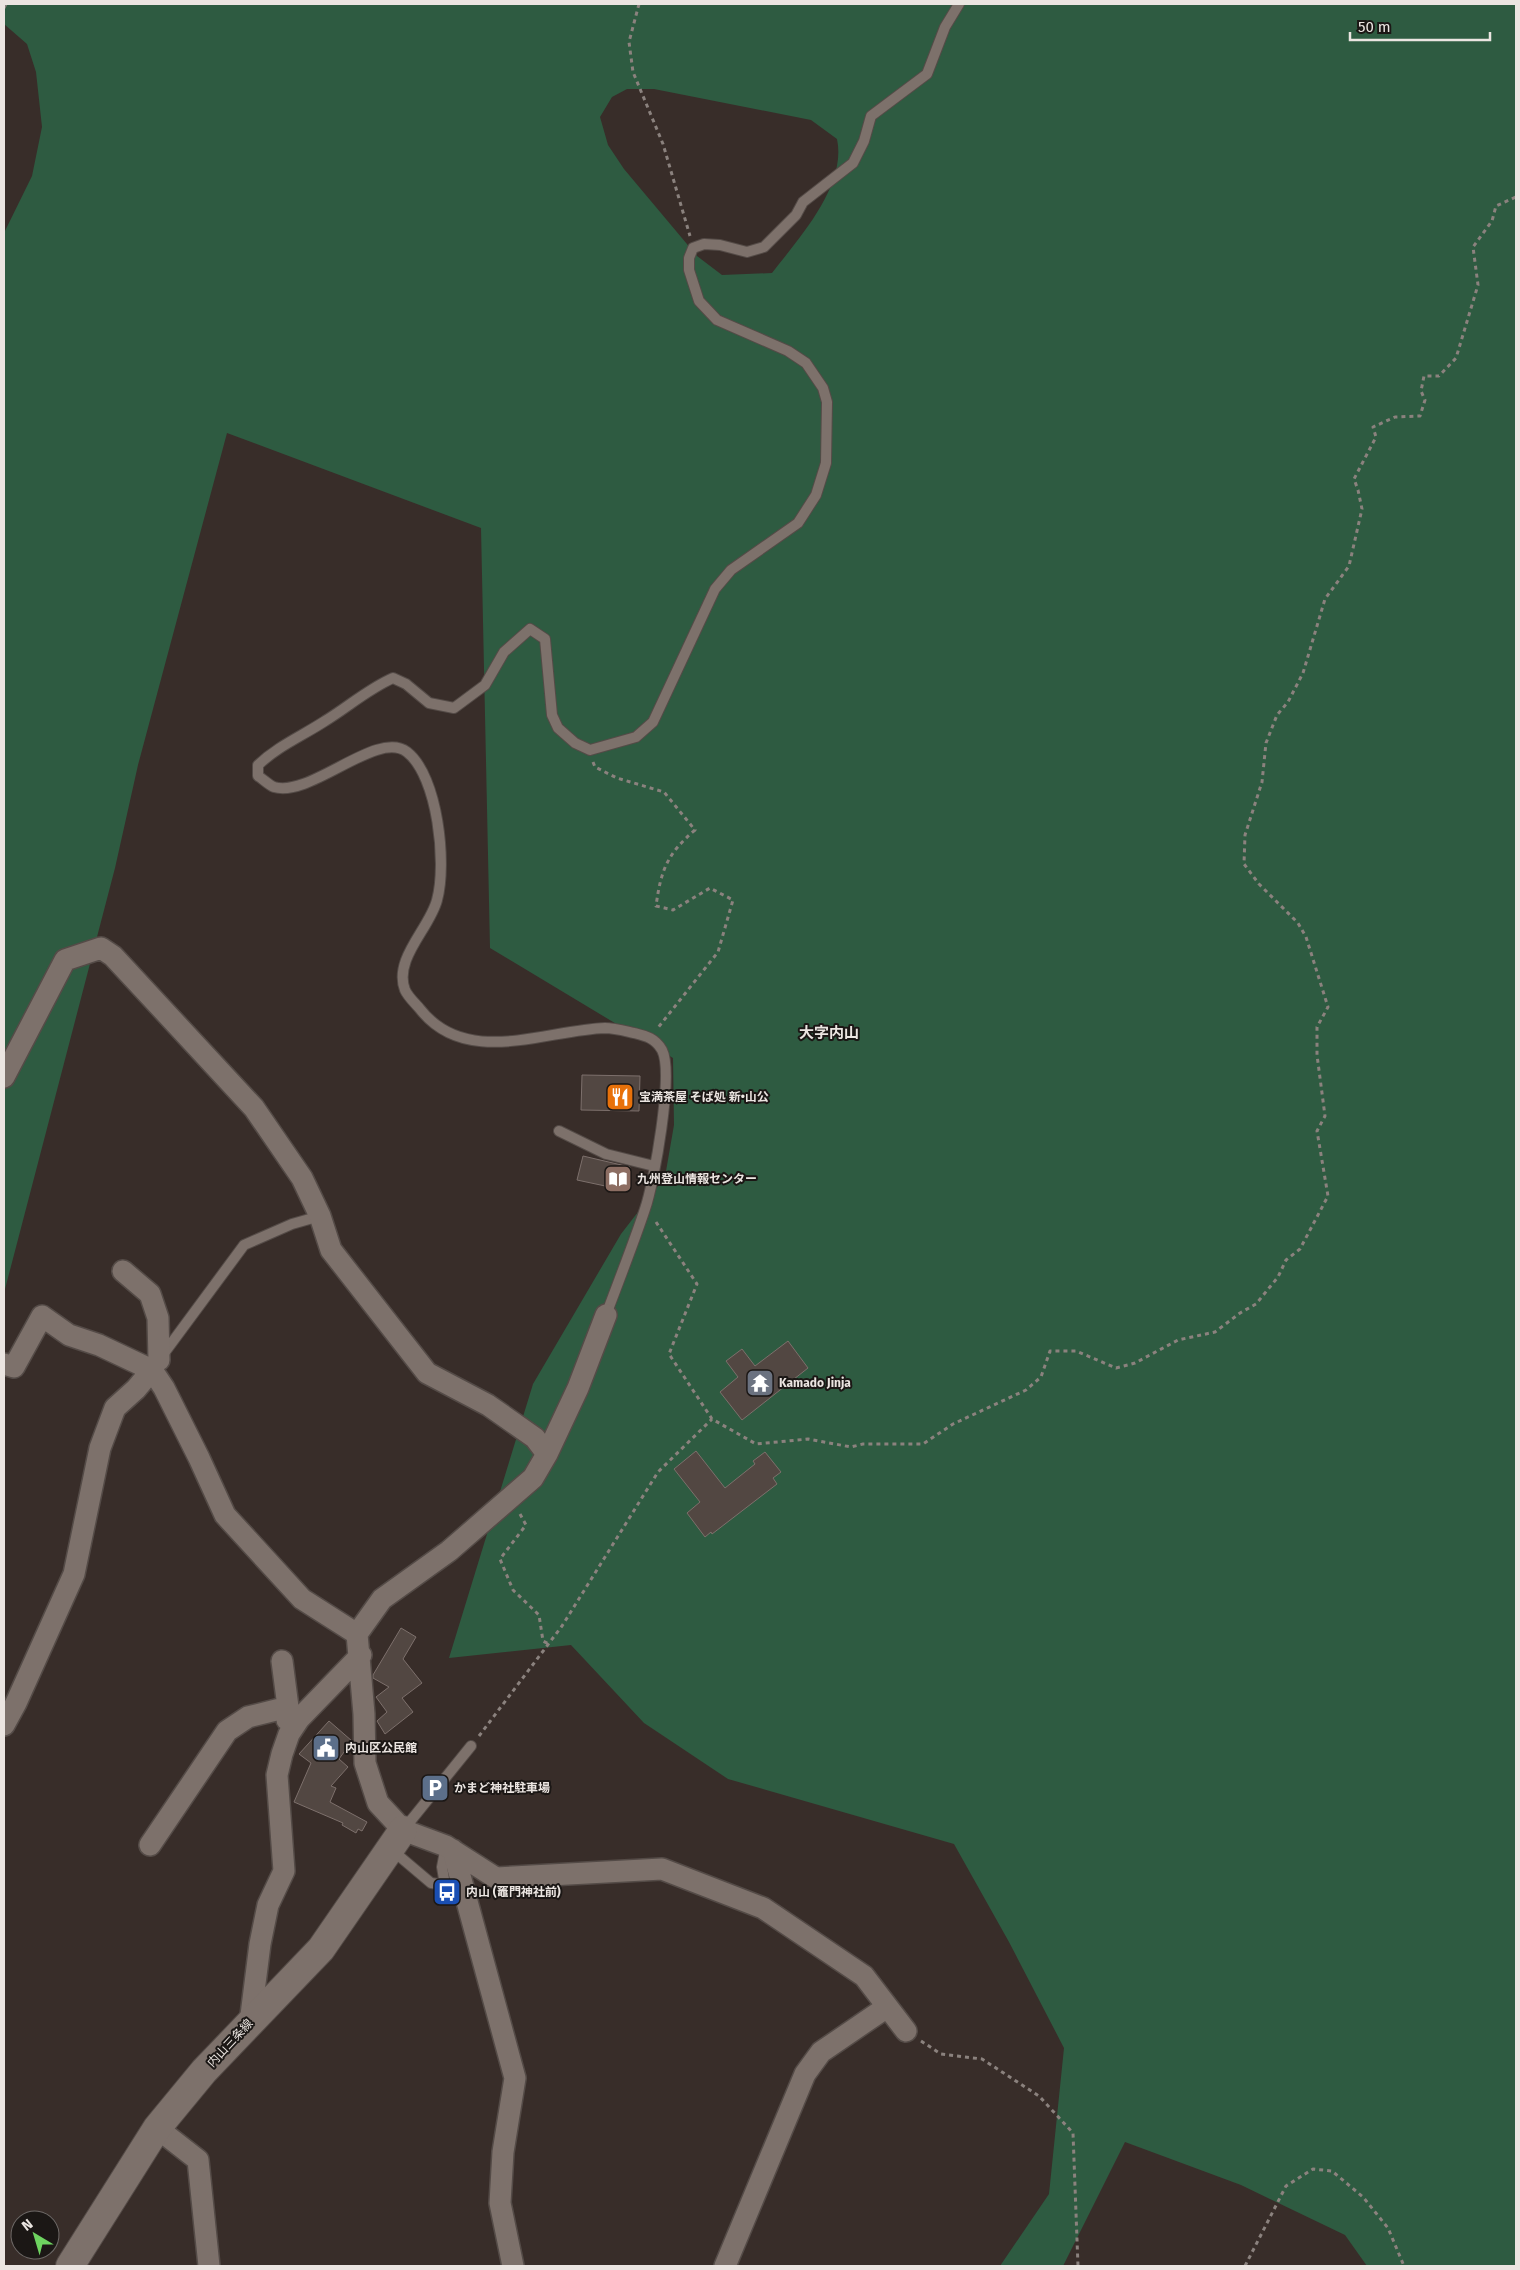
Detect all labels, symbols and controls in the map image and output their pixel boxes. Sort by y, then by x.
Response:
scale bar [1350,10,1490,42]
text: 50 m [1358,18,1391,36]
district label: 大字内山 [799,1024,859,1042]
restaurant icon: 宝満茶屋 そば処 新•山公 [605,1082,635,1112]
place label: 宝満茶屋 そば処 新•山公 [639,1090,769,1104]
library icon: 九州登山情報センター [603,1164,633,1194]
place label: 九州登山情報センター [637,1172,757,1186]
temple icon: Kamado Jinja [745,1368,775,1398]
place label: Kamado Jinja [779,1376,851,1390]
public building icon: 内山区公民館 [311,1733,341,1763]
place label: 内山区公民館 [345,1741,417,1755]
parking icon: かまど神社駐車場 [420,1773,450,1803]
place label: かまど神社駐車場 [454,1781,550,1795]
bus stop icon: 内山 (竈門神社前) [432,1877,462,1907]
place label: 内山 (竈門神社前) [466,1885,561,1899]
street label: 内山三条線 [204,2016,256,2070]
north arrow [10,2210,60,2260]
text: N [18,2216,36,2235]

